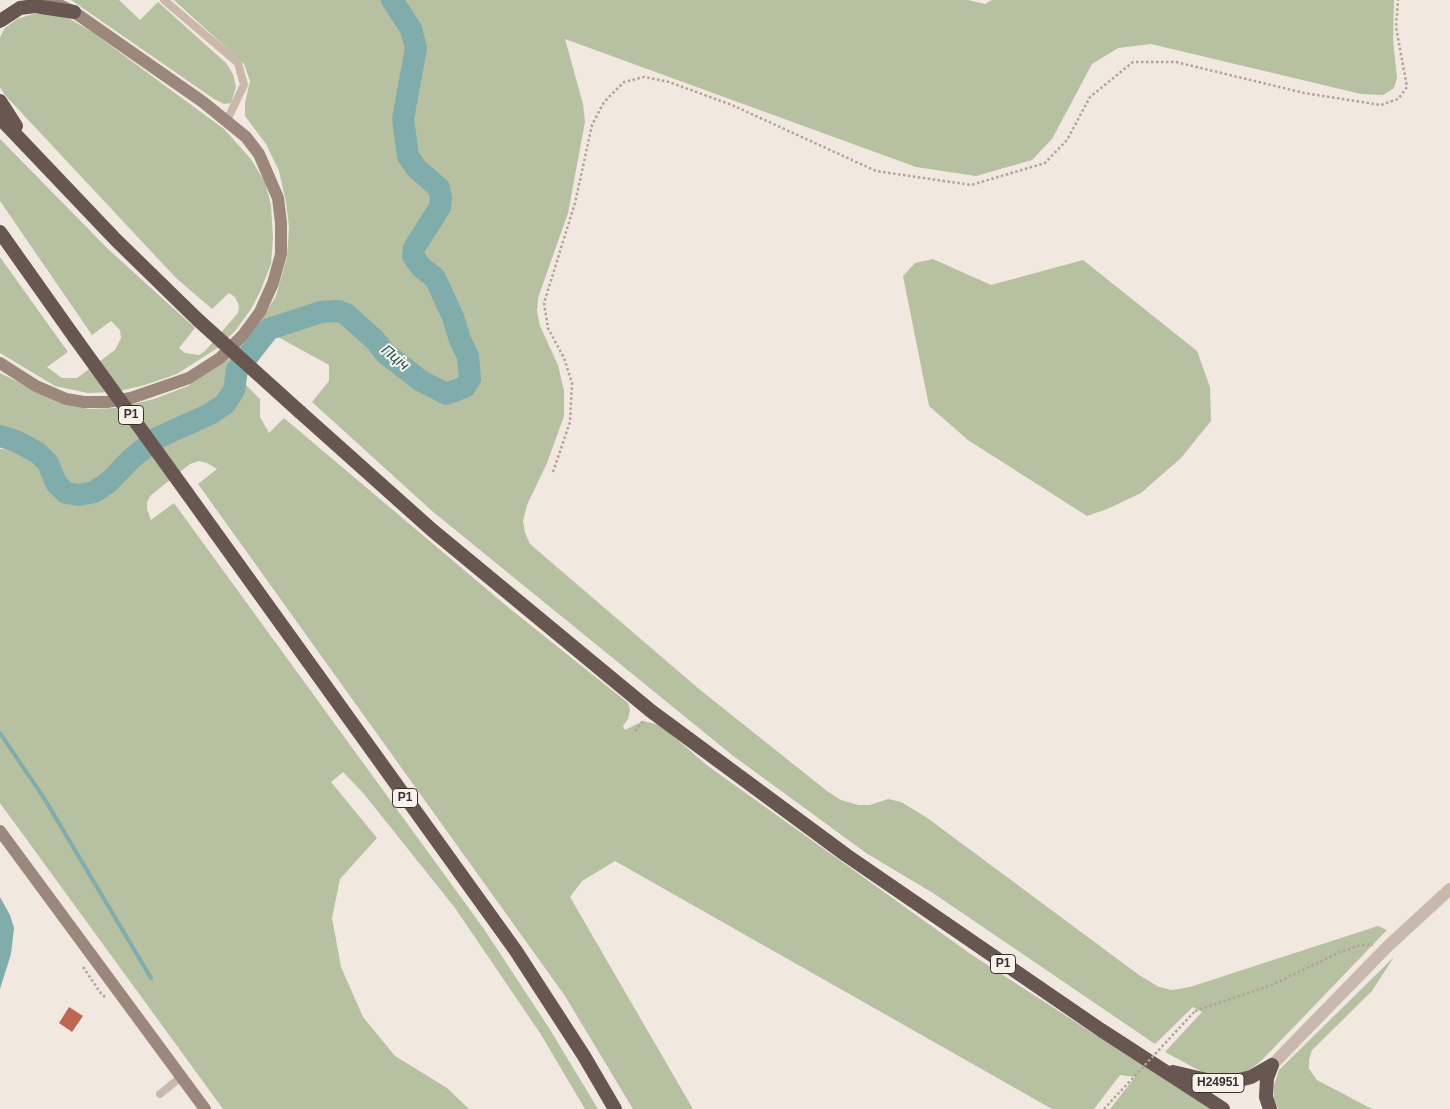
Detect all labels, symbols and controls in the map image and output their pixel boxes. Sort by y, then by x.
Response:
water label: Пціч [378,341,412,375]
road number: Р1 [118,406,144,424]
road number: Р1 [392,788,418,808]
road number: Р1 [990,954,1016,974]
road number: Н24951 [1192,1074,1244,1092]

